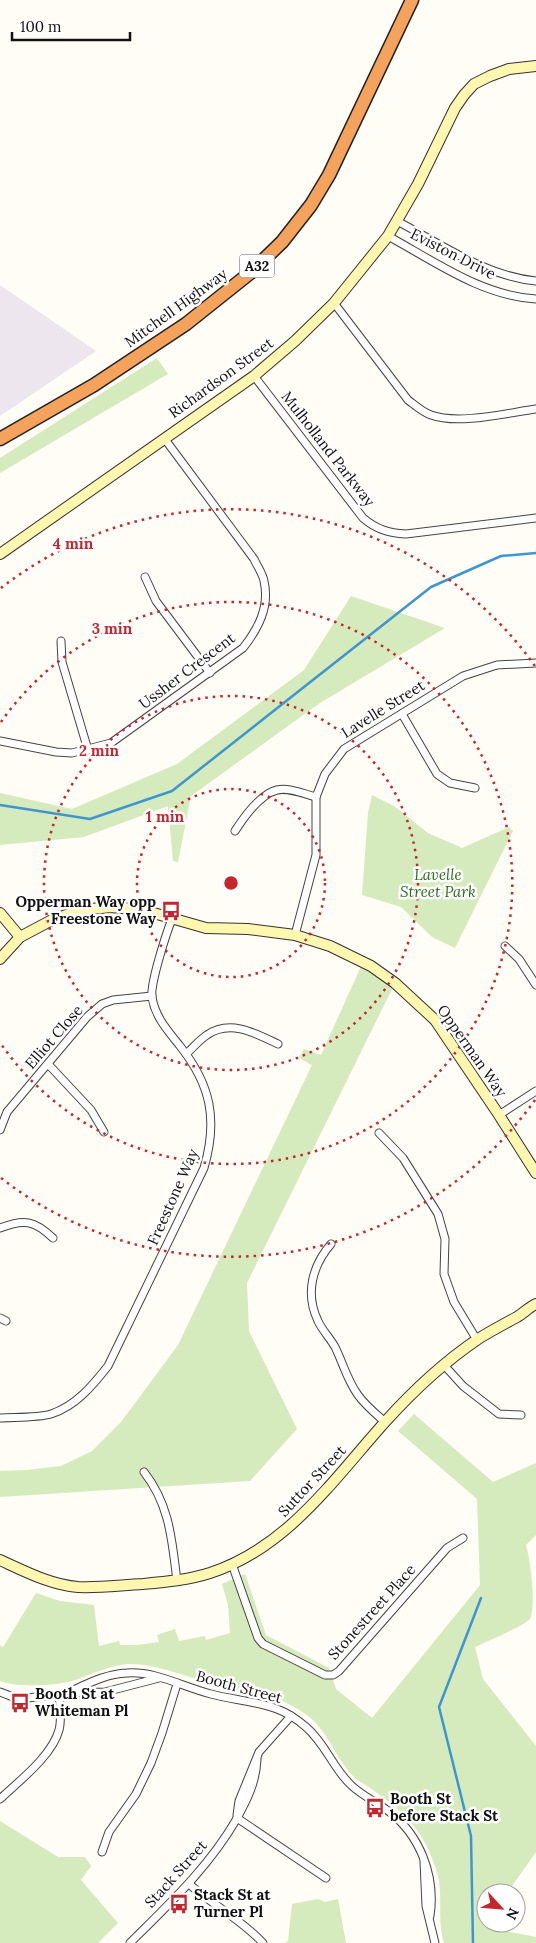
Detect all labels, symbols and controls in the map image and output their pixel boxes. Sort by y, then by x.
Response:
scale bar [12,10,130,42]
text: 100 m [20,17,61,36]
street label: Eviston Drive [407,224,499,283]
road number: A32 [240,255,274,278]
street label: Mitchell Highway [121,264,231,351]
street label: Richardson Street [165,333,277,422]
street label: Mulholland Parkway [277,387,379,510]
text: 4 min [53,534,94,553]
text: 3 min [92,619,133,638]
street label: Ussher Crescent [135,628,239,713]
street label: Lavelle Street [337,675,428,742]
text: 2 min [79,741,120,760]
text: 1 min [146,807,185,826]
park label: Lavelle Street Park [400,865,476,901]
centre of rings [222,874,240,892]
place label: Opperman Way opp Freestone Way [15,892,157,928]
bus stop icon: Opperman Way opp Freestone Way [160,900,182,922]
street label: Elliot Close [21,1001,87,1073]
street label: Opperman Way [434,1001,511,1101]
street label: Freestone Way [143,1146,202,1248]
street label: Suttor Street [274,1441,350,1520]
street label: Stonestreet Place [324,1560,420,1663]
street label: Booth Street [194,1666,284,1707]
place label: Booth St at Whiteman Pl [35,1684,129,1720]
bus stop icon: Booth St at Whiteman Pl [9,1692,31,1714]
place label: Booth St before Stack St [389,1789,499,1825]
bus stop icon: Booth St before Stack St [364,1797,386,1819]
street label: Stack Street [140,1836,211,1911]
north arrow [476,1883,526,1933]
place label: Stack St at Turner Pl [194,1885,271,1921]
bus stop icon: Stack St at Turner Pl [168,1893,190,1915]
text: N [502,1905,523,1923]

